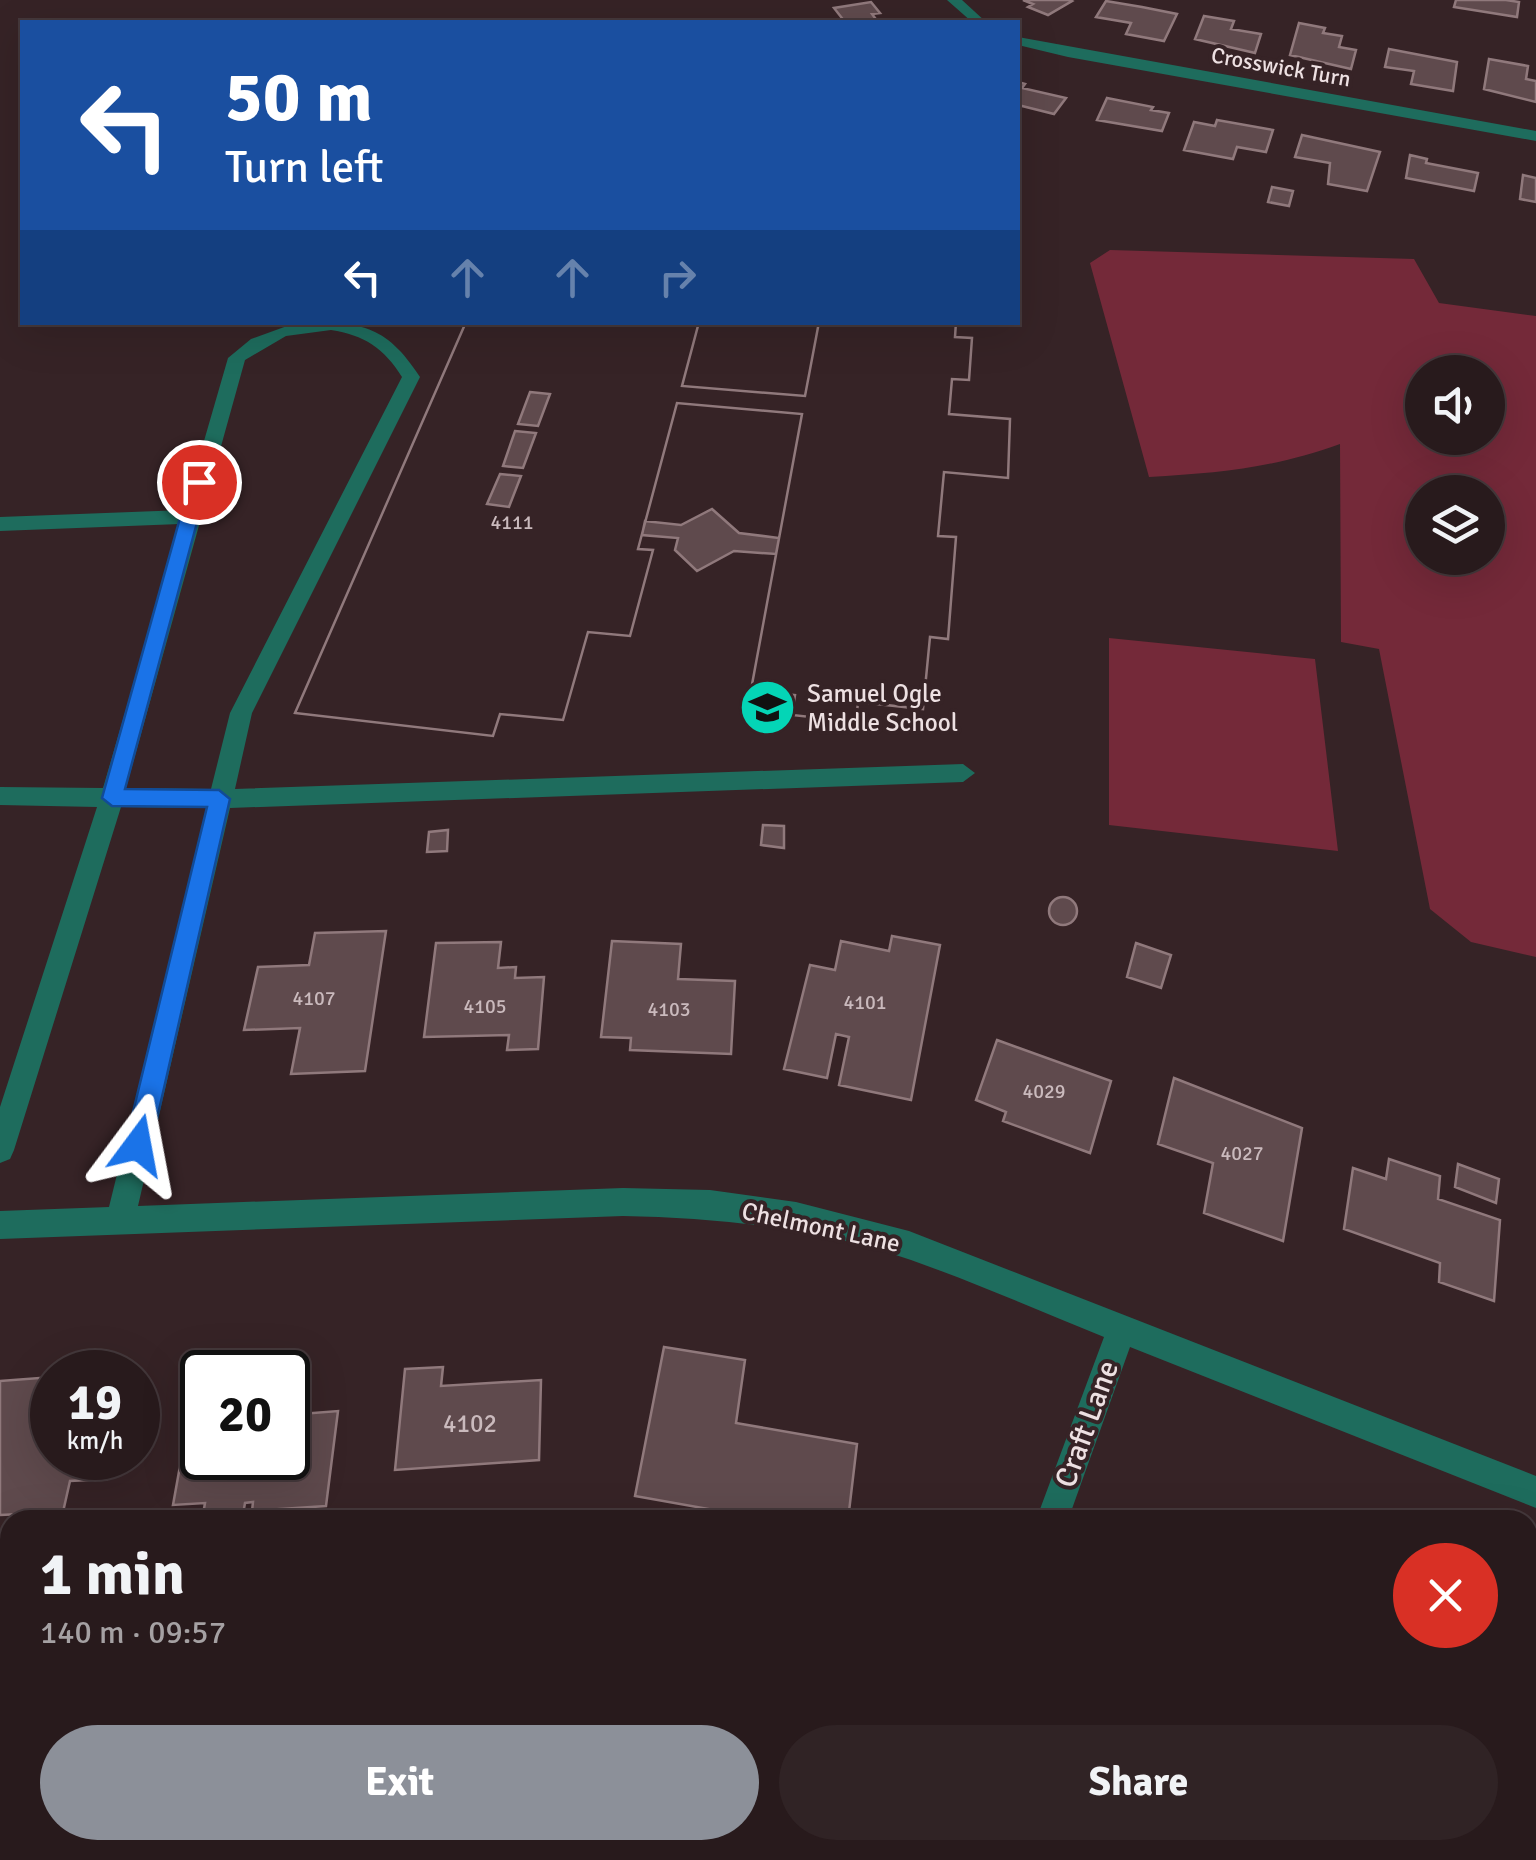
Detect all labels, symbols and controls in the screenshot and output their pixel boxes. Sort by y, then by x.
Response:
street label: Crosswick Turn [1209,41,1353,93]
text: 50 m [225,54,373,140]
icon: left [60,60,190,190]
text: Turn left [225,140,384,195]
icon: left [335,250,390,305]
icon: ahead [440,250,495,305]
icon: ahead [545,250,600,305]
icon: right [650,250,705,305]
map controls [1405,355,1505,575]
button: sound [1405,355,1505,455]
pin [157,440,242,525]
icon: arrive [172,455,227,510]
button: layers [1405,475,1505,575]
house number: 4111 [490,510,534,535]
school or university icon: Samuel Ogle Middle School [738,677,798,737]
place label: Samuel Ogle Middle School [807,678,958,738]
house number: 4107 [292,986,336,1011]
house number: 4101 [843,990,887,1015]
house number: 4105 [463,994,507,1019]
house number: 4103 [647,997,691,1022]
house number: 4029 [1022,1079,1066,1104]
position arrow [86,1093,190,1197]
house number: 4027 [1220,1141,1264,1166]
street label: Chelmont Lane [739,1195,903,1259]
speed limit sign: 20 [180,1350,310,1480]
street label: Craft Lane [1047,1355,1127,1493]
text: 19 [68,1372,122,1434]
house number: 4102 [443,1408,497,1439]
text: km/h [67,1425,123,1456]
text: 1 min [40,1538,185,1612]
button: close [1393,1543,1498,1648]
text: 140 m · 09:57 [40,1613,226,1652]
button: Exit [40,1725,759,1840]
button: Share [779,1725,1498,1840]

